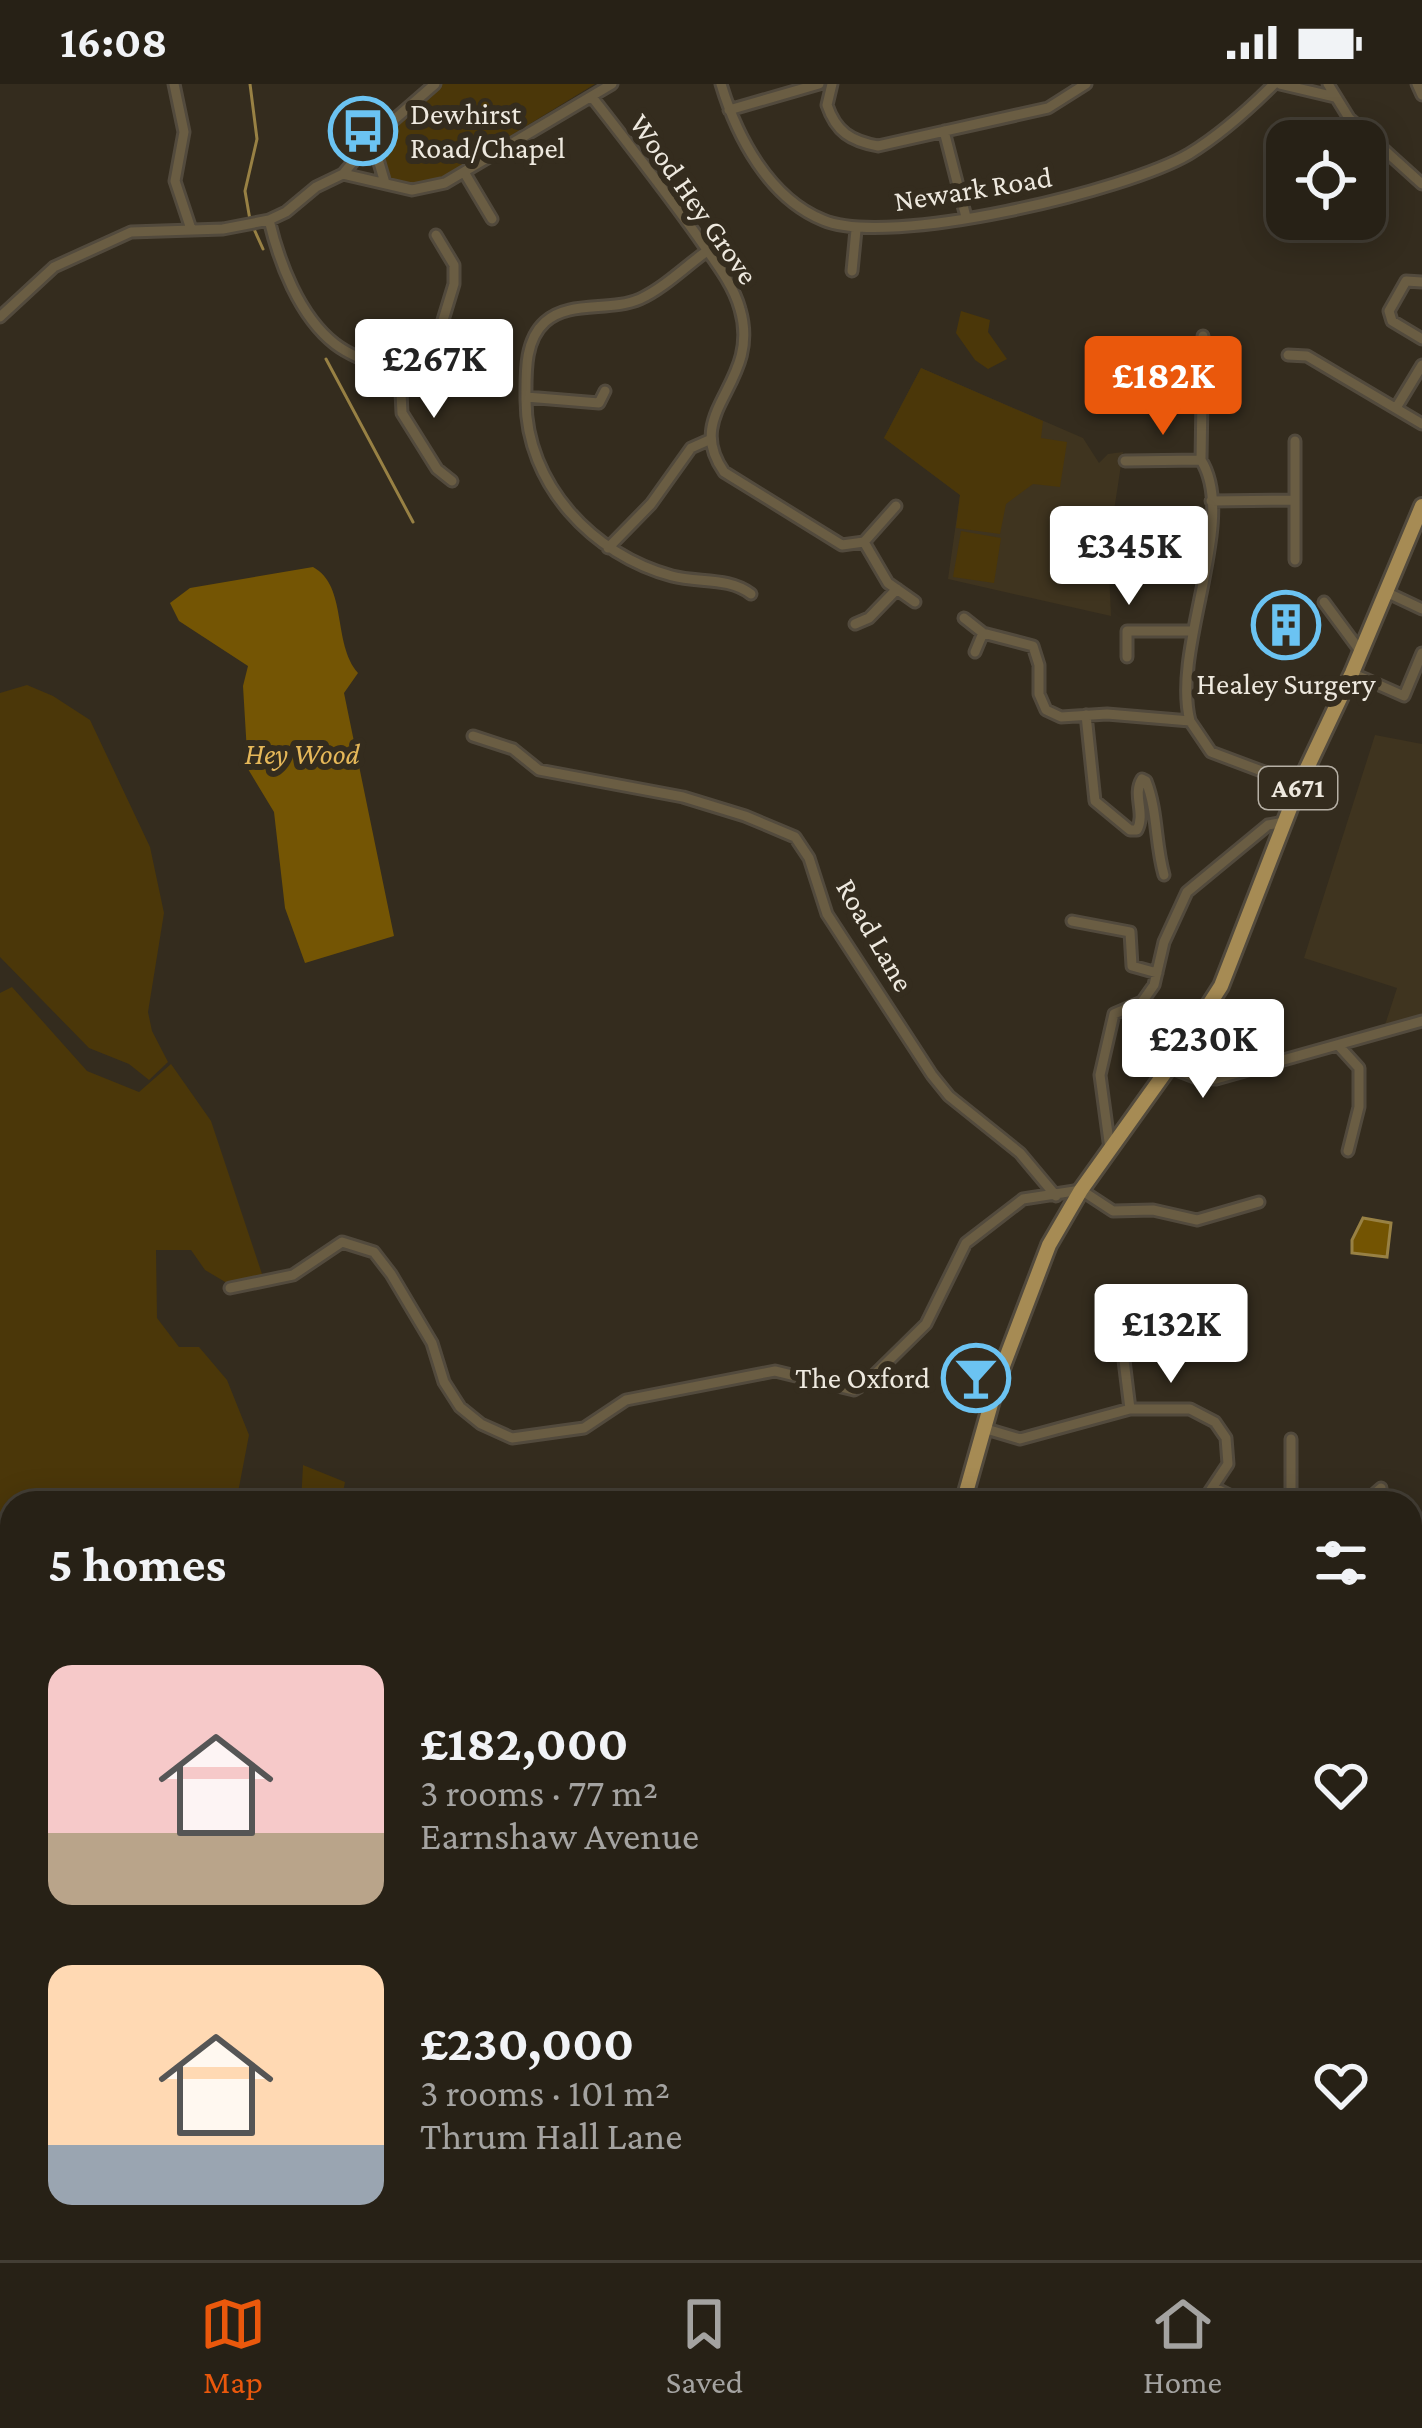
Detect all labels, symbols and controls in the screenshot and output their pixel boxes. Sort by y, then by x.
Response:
text: 16:08 [60,17,167,67]
bus stop icon: Dewhirst Road/Chapel [328,96,398,166]
place label: Dewhirst Road/Chapel [410,97,566,165]
street label: Wood Hey Grove [623,107,765,291]
map controls [1266,120,1386,240]
button: locate [1266,120,1386,240]
street label: Newark Road [892,160,1055,217]
pin: £267K [350,319,518,421]
text: £267K [382,336,486,379]
pin: £182K [1079,336,1247,438]
text: £182K [1112,353,1214,396]
pin: £345K [1045,506,1213,608]
text: £345K [1077,523,1181,566]
building icon: Healey Surgery [1251,590,1321,660]
place label: Healey Surgery [1196,667,1376,701]
park label: Hey Wood [244,737,360,771]
road number: A671 [1259,767,1337,809]
street label: Road Lane [830,873,921,997]
pin: £230K [1119,999,1287,1101]
text: £230K [1149,1016,1257,1059]
pin: £132K [1087,1284,1255,1386]
text: £132K [1122,1301,1220,1344]
bar icon: The Oxford [941,1343,1011,1413]
place label: The Oxford [795,1361,930,1394]
icon: filters [1308,1530,1374,1596]
text: 5 homes [48,1535,226,1592]
icon: home [144,1713,288,1857]
text: £182,000 [420,1714,629,1771]
icon: heart [1308,1752,1374,1818]
text: 3 rooms · 77 m² [420,1771,658,1814]
text: Earnshaw Avenue [420,1814,699,1857]
icon: home [144,2013,288,2157]
text: £230,000 [420,2014,634,2071]
icon: heart [1308,2052,1374,2118]
text: 3 rooms · 101 m² [420,2071,670,2114]
text: Thrum Hall Lane [420,2114,682,2157]
tab: Map [200,2291,266,2400]
tab: Saved [666,2291,743,2400]
tab: Home [1143,2291,1222,2400]

